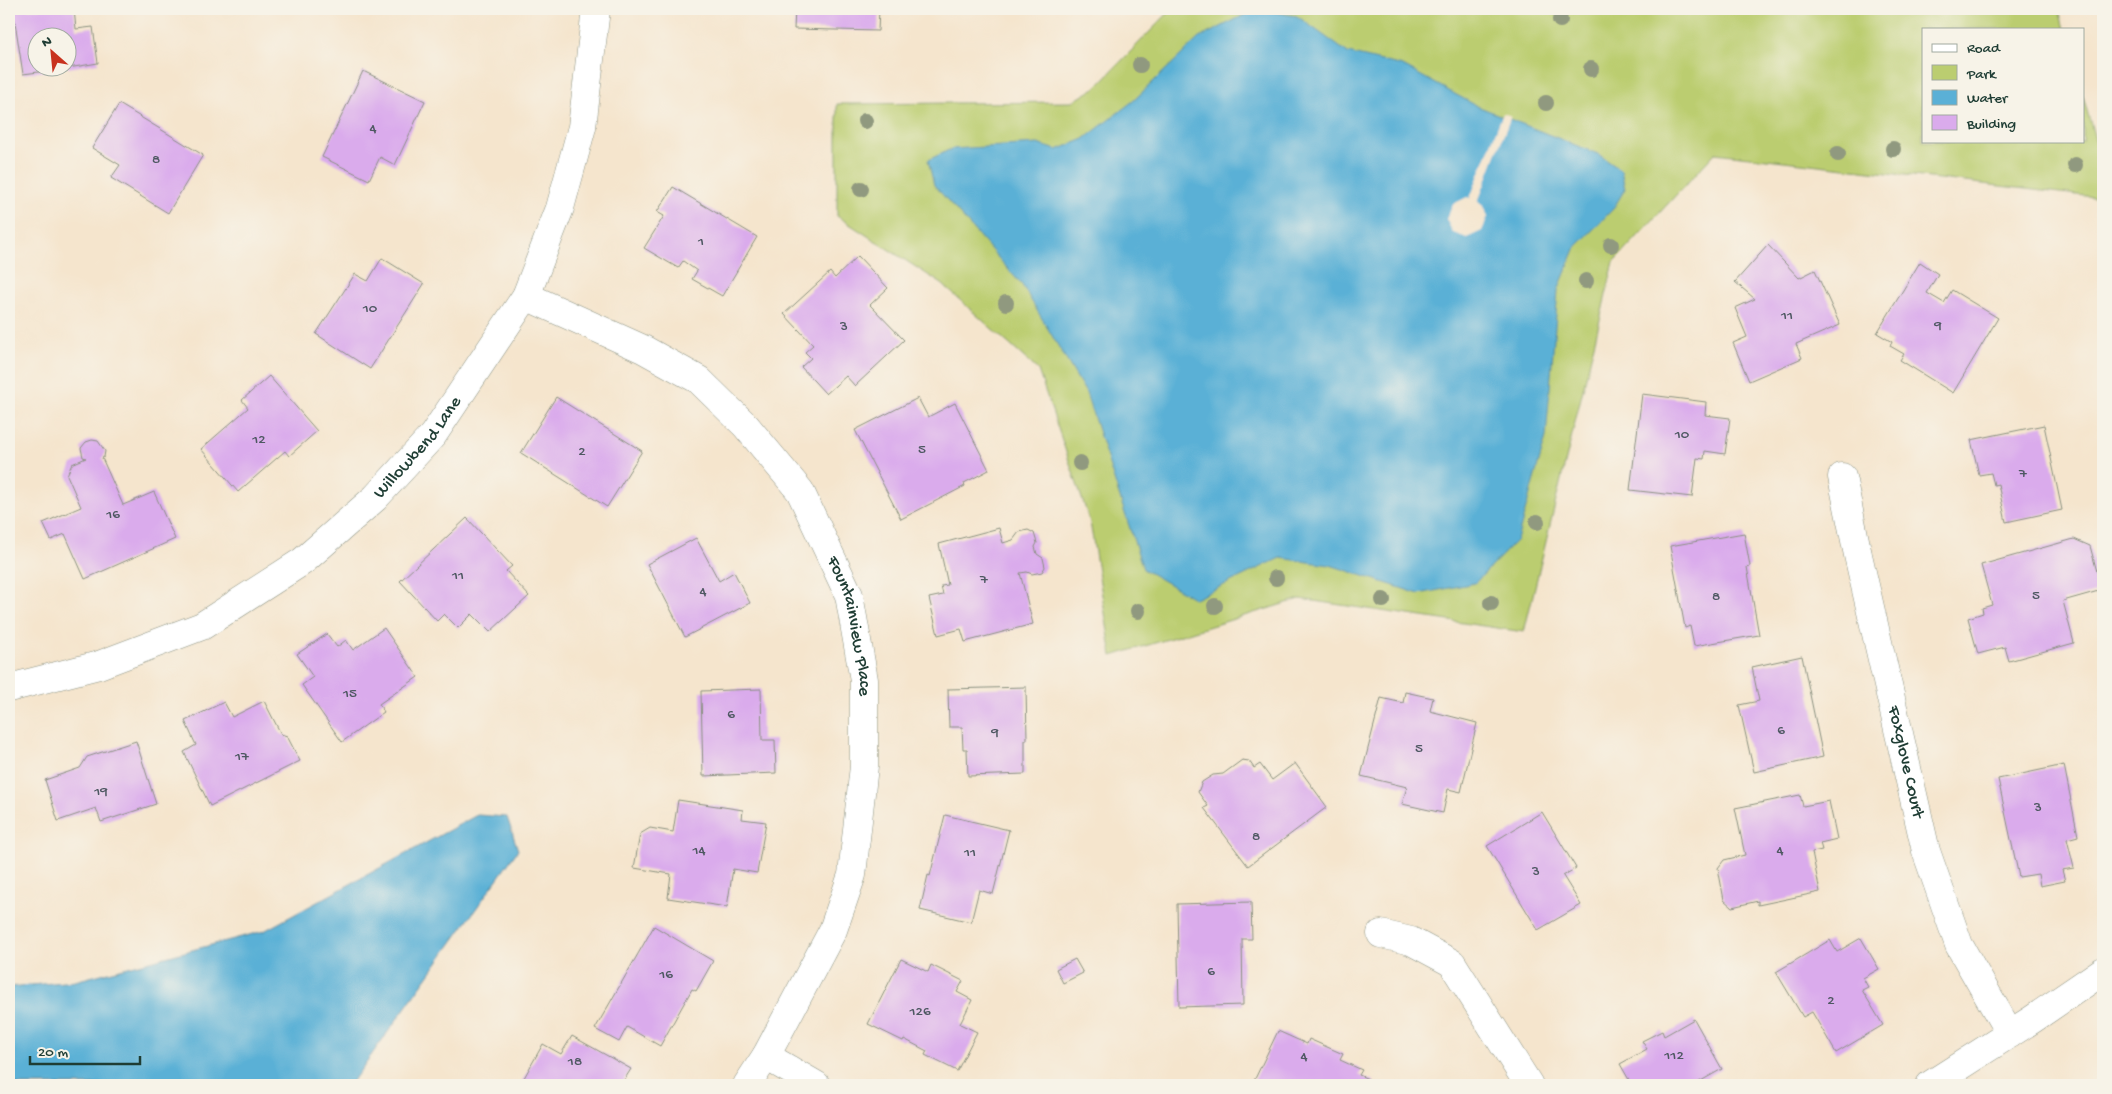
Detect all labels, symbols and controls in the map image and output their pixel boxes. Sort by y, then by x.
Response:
north arrow [28,28,78,78]
legend [1922,28,2084,142]
text: N [39,33,55,52]
text: Road [1967,40,2001,58]
text: Park [1966,66,1997,84]
text: Water [1967,90,2009,108]
text: Building [1966,116,2016,134]
house number: 4 [369,120,377,138]
house number: 8 [152,151,160,169]
house number: 1 [697,233,704,251]
house number: 10 [362,300,378,318]
house number: 11 [1780,307,1793,325]
house number: 9 [1933,317,1942,335]
house number: 3 [839,318,848,336]
street label: Willowbend Lane [369,392,467,503]
house number: 10 [1674,426,1690,444]
house number: 12 [251,431,266,449]
house number: 5 [918,441,926,459]
house number: 2 [578,443,586,461]
house number: 7 [2018,465,2028,483]
house number: 16 [105,506,120,524]
street label: Fountainview Place [821,552,875,697]
house number: 11 [451,567,464,585]
house number: 7 [979,571,989,589]
house number: 4 [699,583,707,601]
house number: 5 [2032,587,2040,605]
house number: 8 [1712,588,1720,606]
house number: 15 [342,685,357,703]
street label: Foxglove Court [1882,703,1929,822]
house number: 6 [727,706,735,724]
house number: 6 [1777,722,1785,740]
house number: 9 [990,724,999,742]
house number: 5 [1415,740,1423,758]
house number: 17 [234,748,250,766]
house number: 19 [93,783,108,801]
house number: 3 [2033,799,2042,817]
house number: 8 [1252,828,1260,846]
house number: 14 [691,842,706,860]
house number: 4 [1776,842,1784,860]
house number: 11 [963,844,976,862]
house number: 3 [1531,863,1540,881]
house number: 6 [1207,963,1215,981]
house number: 16 [658,966,673,984]
house number: 2 [1827,992,1835,1010]
house number: 126 [908,1003,931,1021]
scale bar [30,1034,140,1066]
text: 20 m [38,1044,68,1062]
house number: 112 [1663,1047,1684,1065]
house number: 4 [1300,1048,1308,1066]
house number: 18 [567,1053,582,1071]

